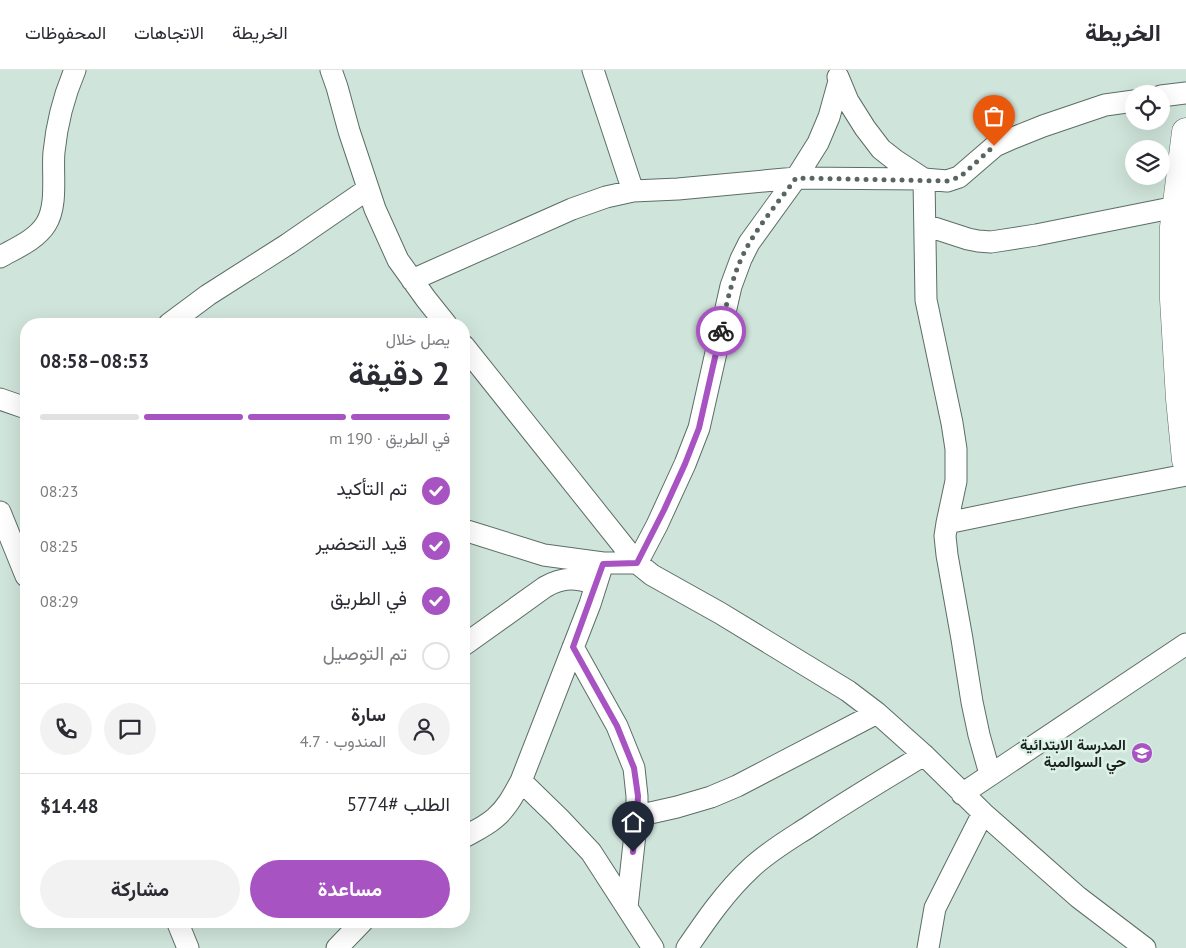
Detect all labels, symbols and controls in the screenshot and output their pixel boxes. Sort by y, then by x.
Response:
text: الخريطة [1085,17,1161,48]
text: المحفوظات [25,21,106,44]
text: الاتجاهات [134,21,204,44]
text: الخريطة [232,21,288,44]
map controls [1125,85,1170,185]
button: locate [1125,85,1170,130]
pin [973,95,1015,146]
icon: bag [980,102,1008,130]
button: layers [1125,140,1170,185]
courier [696,306,746,356]
icon: bike [707,317,735,345]
text: يصل خلال [386,329,450,349]
text: 08:53–08:58 [40,349,149,373]
text: 2 دقيقة [348,352,450,394]
text: في الطريق · 190 m [329,428,450,448]
text: تم التأكيد [337,476,407,500]
icon: check [422,477,450,505]
text: 08:23 [40,481,78,501]
text: قيد التحضير [315,531,407,555]
icon: check [422,532,450,560]
text: 08:25 [40,536,78,556]
text: في الطريق [330,586,407,610]
icon: check [422,587,450,615]
text: 08:29 [40,591,78,611]
text: تم التوصيل [323,641,407,665]
text: سارة [351,702,386,726]
button: phone [40,703,92,755]
button: chat [104,703,156,755]
button: person [398,703,450,755]
text: المندوب · 4.7 [300,731,386,751]
place label: المدرسة الابتدائية حي السوالمية [1020,735,1126,775]
school or university icon: المدرسة الابتدائية حي السوالمية [1130,741,1154,765]
text: الطلب #5774 [347,792,450,816]
text: $14.48 [40,794,99,818]
pin [612,801,654,852]
icon: home [619,808,647,836]
button: مشاركة [40,860,240,918]
button: مساعدة [250,860,450,918]

